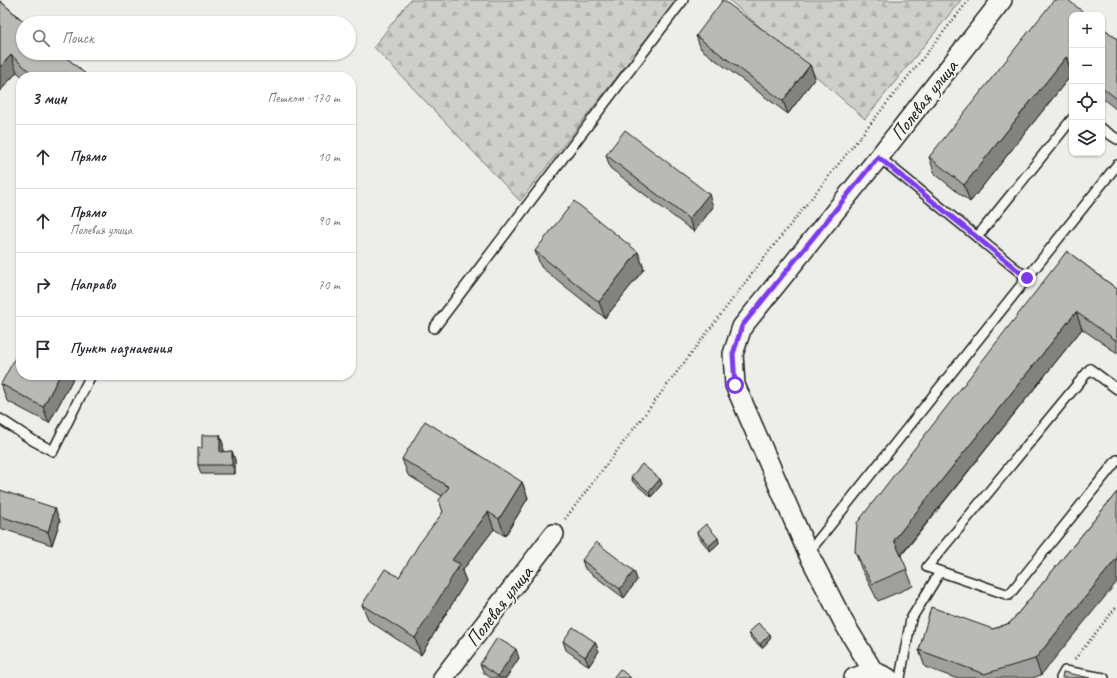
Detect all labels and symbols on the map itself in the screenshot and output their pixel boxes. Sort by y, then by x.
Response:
street label: Полевая улица [885,54,964,145]
route end [1018,269,1036,287]
route start [726,376,744,394]
street label: Полевая улица [460,560,539,651]

